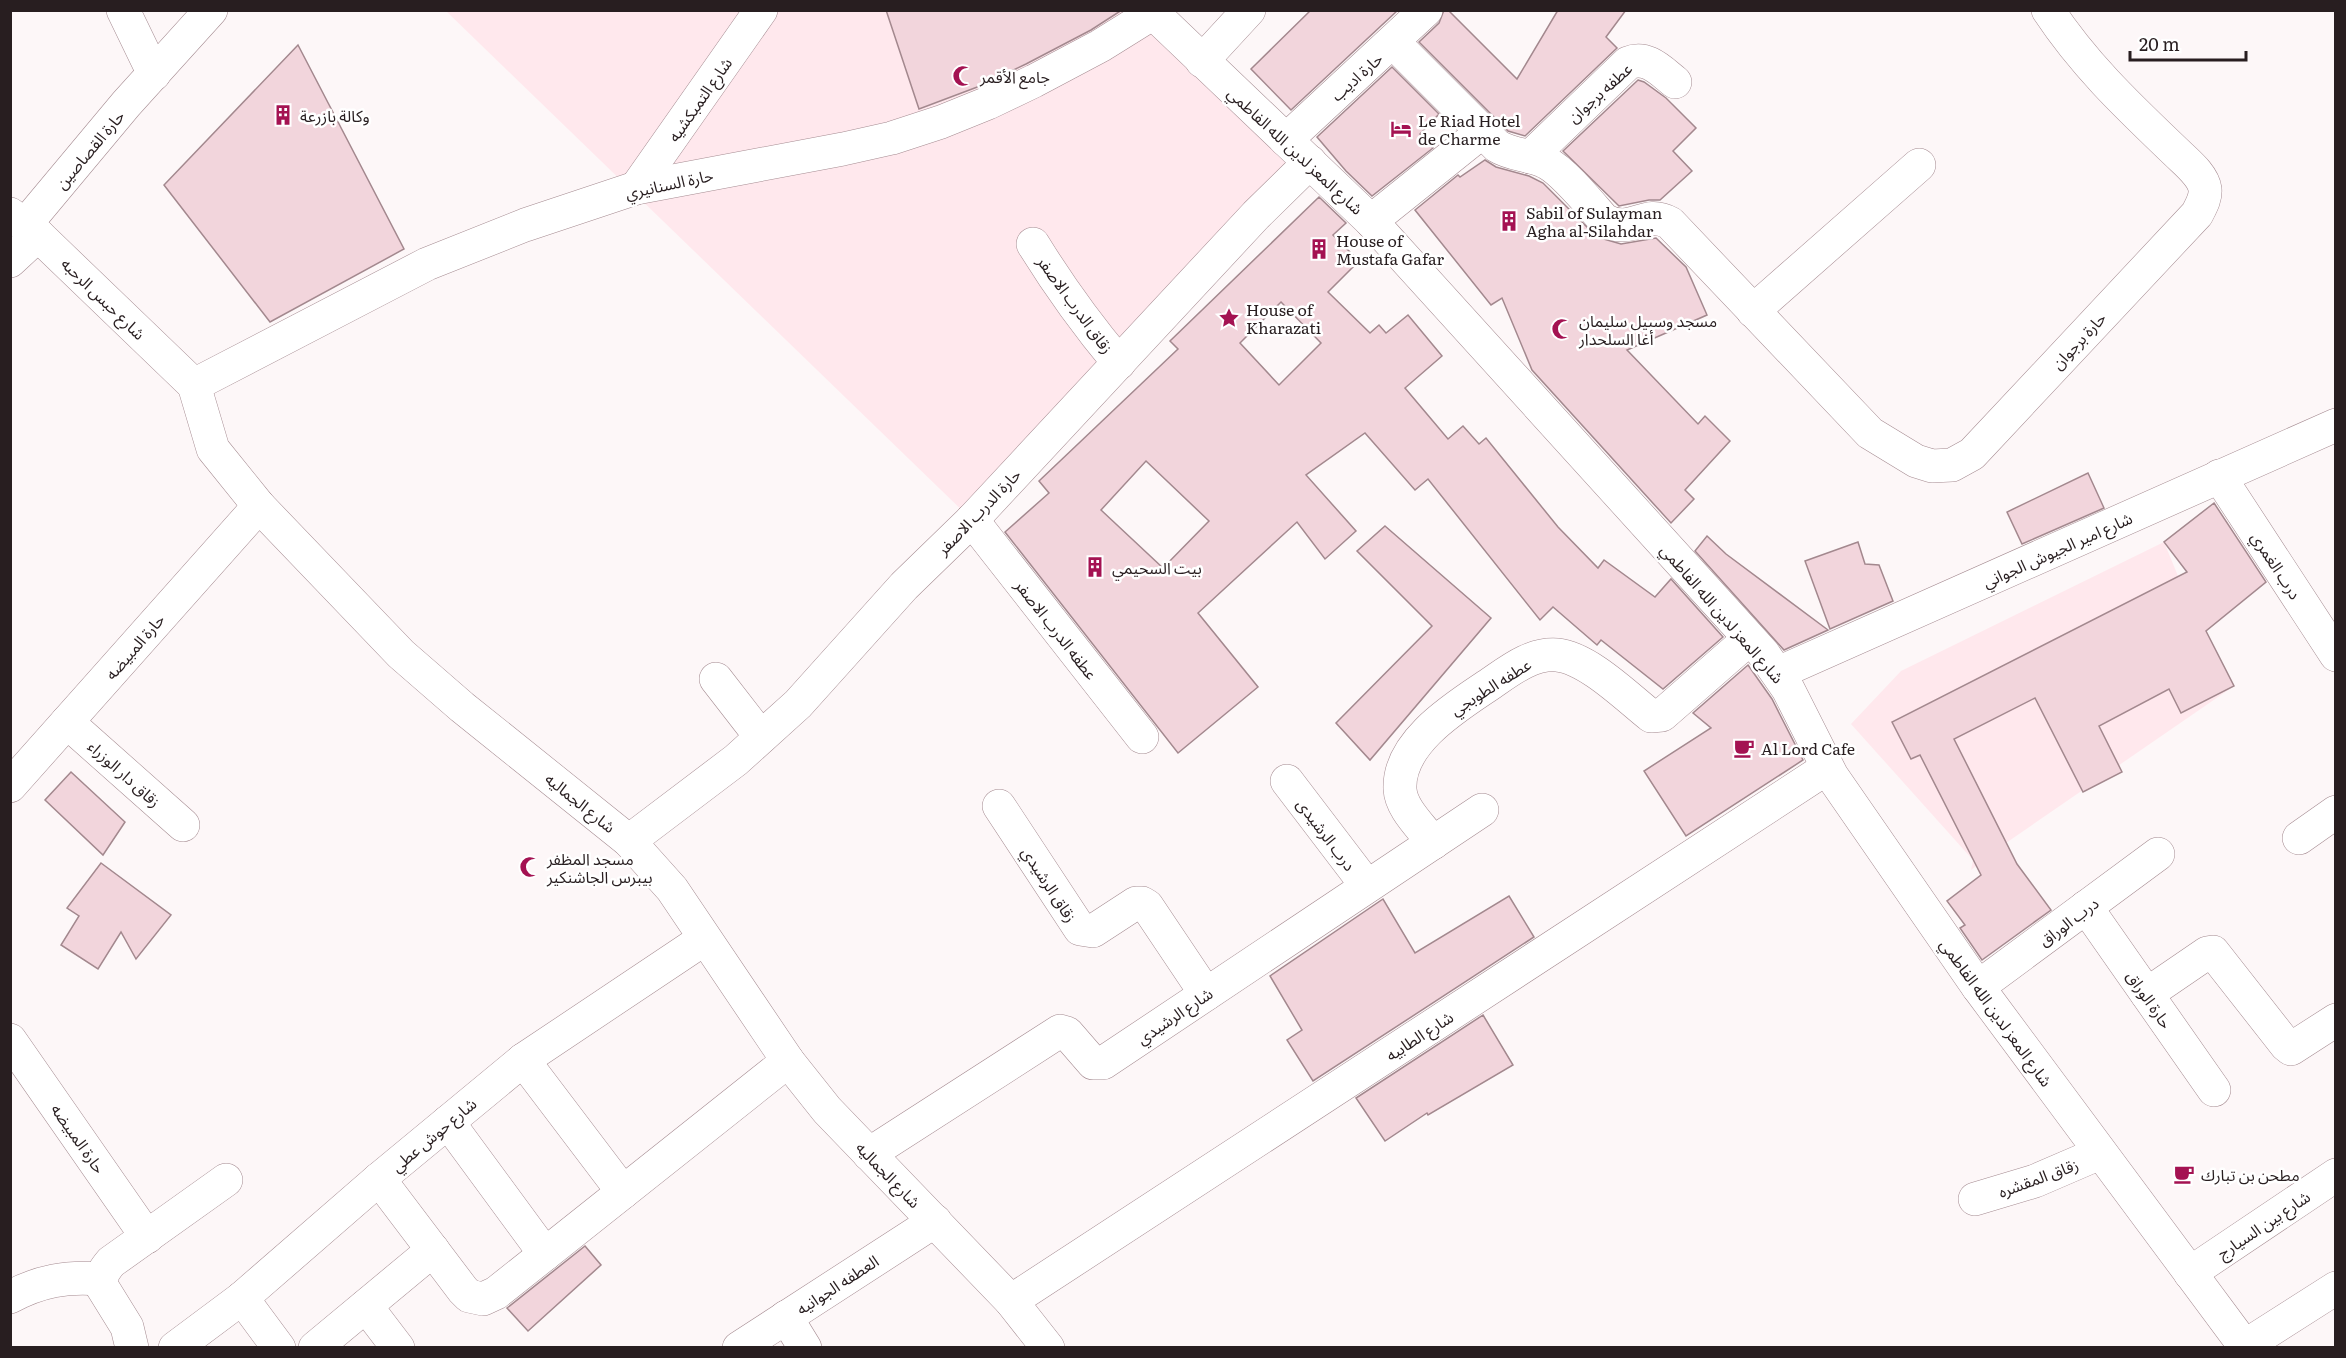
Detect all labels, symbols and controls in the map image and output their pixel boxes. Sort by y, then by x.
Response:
scale bar [2130,24,2246,62]
text: 20 m [2139,30,2180,57]
street label: حارة اديب [1325,46,1387,106]
street label: شارع التمبكشيه [661,52,739,147]
street label: عطفه برجوان [1561,56,1637,128]
mosque icon: جامع الأقمر [951,64,975,88]
place label: جامع الأقمر [979,64,1050,90]
street label: شارع المعز لدين الله الفاطمي [1221,81,1369,221]
building icon: وكالة بازرعة [271,103,295,127]
place label: وكالة بازرعة [300,103,370,127]
street label: حارة القصاصين [49,104,129,194]
place label: Le Riad Hotel de Charme [1418,108,1520,150]
hotel icon: Le Riad Hotel de Charme [1389,117,1413,141]
street label: حارة السنانيري [623,162,716,206]
place label: Sabil of Sulayman Agha al-Silahdar [1526,200,1663,242]
building icon: Sabil of Sulayman Agha al-Silahdar [1497,209,1521,233]
place label: House of Mustafa Gafar [1336,228,1444,270]
building icon: House of Mustafa Gafar [1307,237,1331,261]
street label: زقاق الدرب الاصفر [1032,249,1120,358]
street label: شارع حبس الرحبه [55,251,152,346]
place label: House of Kharazati [1246,297,1321,339]
place icon: House of Kharazati [1217,306,1241,330]
street label: حارة برجوان [2045,306,2111,374]
place label: مسجد وسبيل سليمان أغا السلحدار [1578,308,1717,350]
mosque icon: مسجد وسبيل سليمان أغا السلحدار [1550,317,1574,341]
street label: حارة الدرب الاصفر [930,462,1026,560]
street label: شارع امير الجيوش الجواني [1978,505,2137,595]
street label: درب الغمري [2245,526,2308,605]
street label: شارع المعز لدين الله الفاطمي [1654,538,1790,689]
building icon: بيت السحيمي [1083,555,1107,579]
place label: بيت السحيمي [1112,555,1202,581]
street label: عطفه الدرب الاصفر [1010,573,1104,684]
street label: حارة المبيضه [98,608,170,684]
street label: عطفه الطوبجي [1445,652,1536,722]
street label: زقاق دار الوزراء [83,734,167,812]
cafe icon: Al Lord Cafe [1732,736,1756,760]
place label: Al Lord Cafe [1761,736,1855,760]
street label: شارع الجماليه [539,766,621,839]
street label: درب الرشيدى [1292,793,1362,875]
street label: زقاق الرشيدي [1015,841,1083,927]
place label: مسجد المظفر بيبرس الجاشنكير [546,846,652,888]
mosque icon: مسجد المظفر بيبرس الجاشنكير [518,855,542,879]
street label: درب الوراق [2033,890,2103,952]
street label: شارع المعز لدين الله الفاطمي [1933,933,2059,1092]
street label: حارة الوراق [2121,965,2179,1033]
street label: شارع الرشيدي [1131,981,1218,1051]
street label: شارع الطابيه [1380,1004,1459,1068]
street label: شارع حوش عطي [385,1091,482,1179]
street label: حارة المبيضه [46,1098,112,1178]
street label: شارع الجماليه [850,1135,927,1214]
street label: زقاق المقشره [1995,1151,2081,1203]
cafe icon: مطحن بن تبارك [2172,1162,2196,1186]
place label: مطحن بن تبارك [2201,1162,2300,1186]
street label: شارع بين السيارج [2212,1184,2316,1266]
street label: العطفه الجوانيه [791,1248,883,1320]

